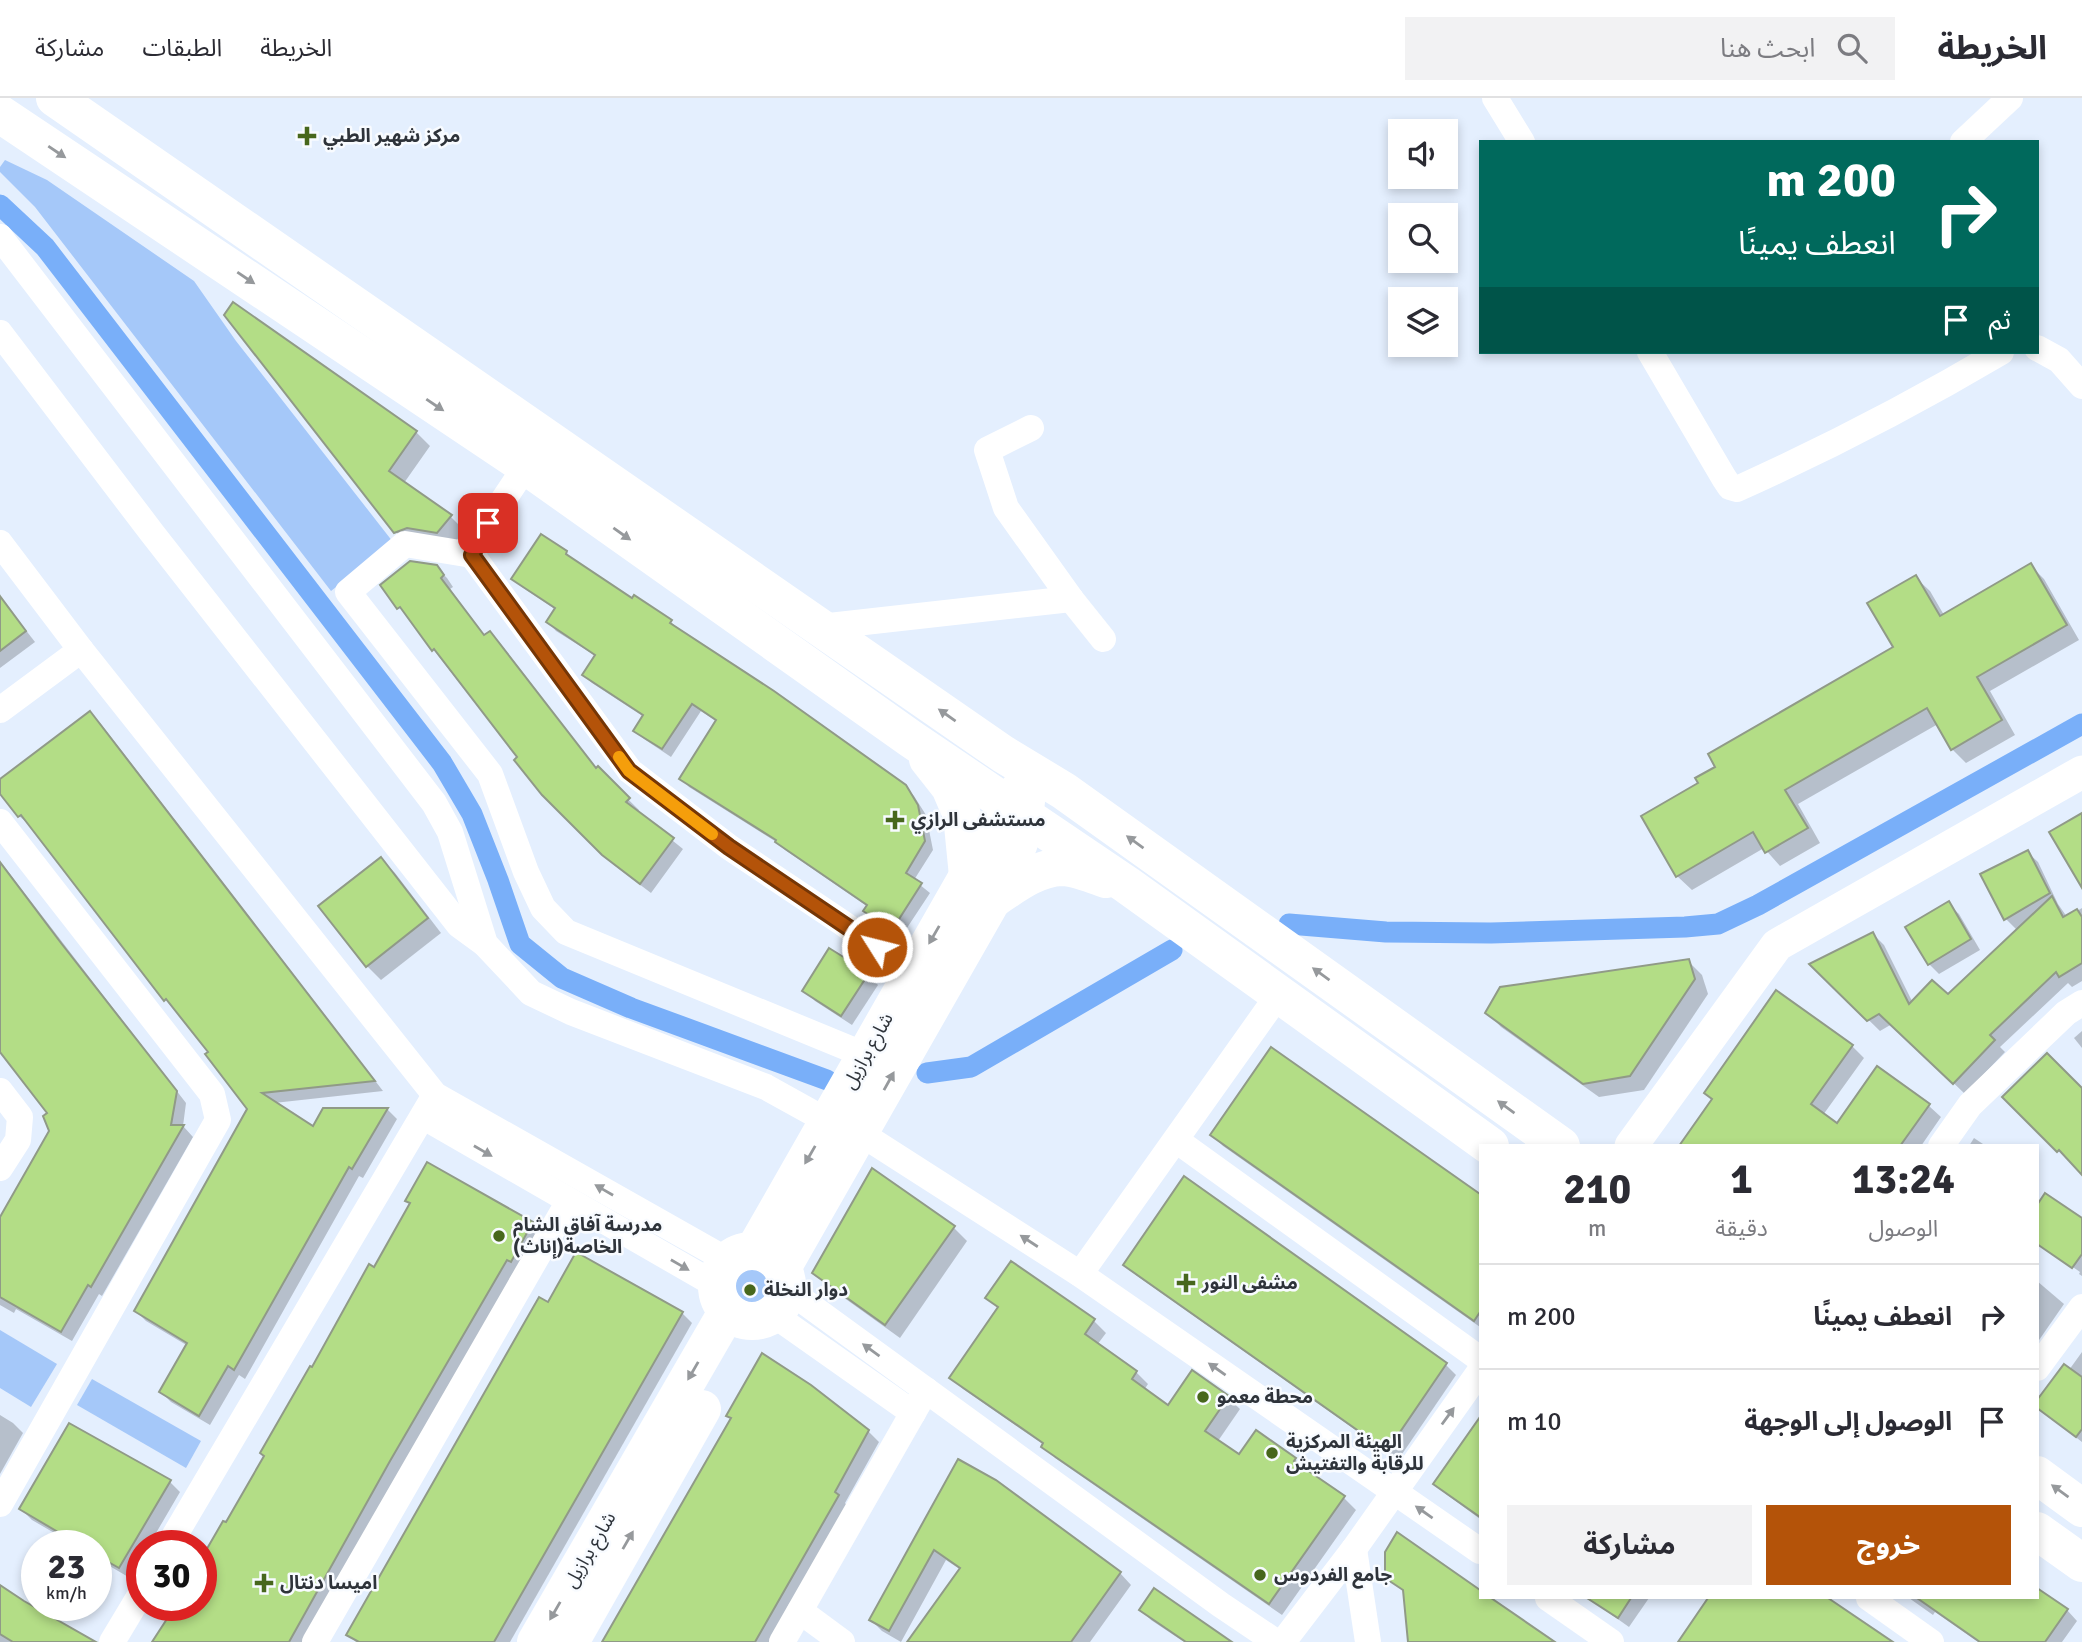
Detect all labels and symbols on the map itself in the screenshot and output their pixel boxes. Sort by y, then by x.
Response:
place label: مركز شهير الطبي [323,124,460,150]
marker: مركز شهير الطبي [297,126,317,146]
one-way arrow [48,145,66,159]
one-way arrow [236,272,256,285]
one-way arrow [425,398,445,411]
pin [458,493,518,553]
one-way arrow [613,527,631,541]
one-way arrow [938,708,956,722]
place label: مستشفى الرازي [911,808,1045,834]
marker: مستشفى الرازي [885,810,905,830]
one-way arrow [1126,835,1145,849]
position arrow [840,910,914,984]
one-way arrow [928,926,941,945]
one-way arrow [1311,967,1330,981]
street label: شارع برازيل [837,1009,900,1094]
one-way arrow [883,1071,895,1091]
one-way arrow [1497,1100,1515,1114]
one-way arrow [473,1145,493,1157]
one-way arrow [804,1145,816,1164]
one-way arrow [594,1184,614,1196]
place label: مدرسة آفاق الشام الخاصة(إناث) [513,1213,662,1259]
marker: مدرسة آفاق الشام الخاصة(إناث) [491,1228,507,1244]
one-way arrow [1019,1235,1039,1248]
one-way arrow [670,1258,690,1270]
place label: مشفى النور [1201,1271,1298,1295]
marker: مشفى النور [1176,1273,1196,1293]
place label: دوار النخلة [764,1278,848,1302]
marker: دوار النخلة [742,1282,758,1298]
one-way arrow [862,1343,880,1357]
one-way arrow [687,1362,699,1381]
one-way arrow [1208,1362,1226,1376]
place label: محطة معمو [1217,1385,1313,1409]
marker: محطة معمو [1195,1389,1211,1405]
one-way arrow [1441,1407,1455,1425]
place label: الهيئة المركزية للرقابة والتفتيش [1286,1430,1424,1476]
marker: الهيئة المركزية للرقابة والتفتيش [1264,1445,1280,1461]
one-way arrow [2051,1484,2069,1499]
one-way arrow [1415,1505,1433,1519]
street label: شارع برازيل [559,1508,622,1593]
speed limit sign: 30 [126,1530,217,1621]
one-way arrow [622,1530,634,1550]
place label: جامع الفردوس [1274,1563,1392,1589]
marker: جامع الفردوس [1252,1567,1268,1583]
place label: اميسا دنتال [280,1571,377,1595]
marker: اميسا دنتال [254,1573,274,1593]
one-way arrow [548,1601,561,1620]

